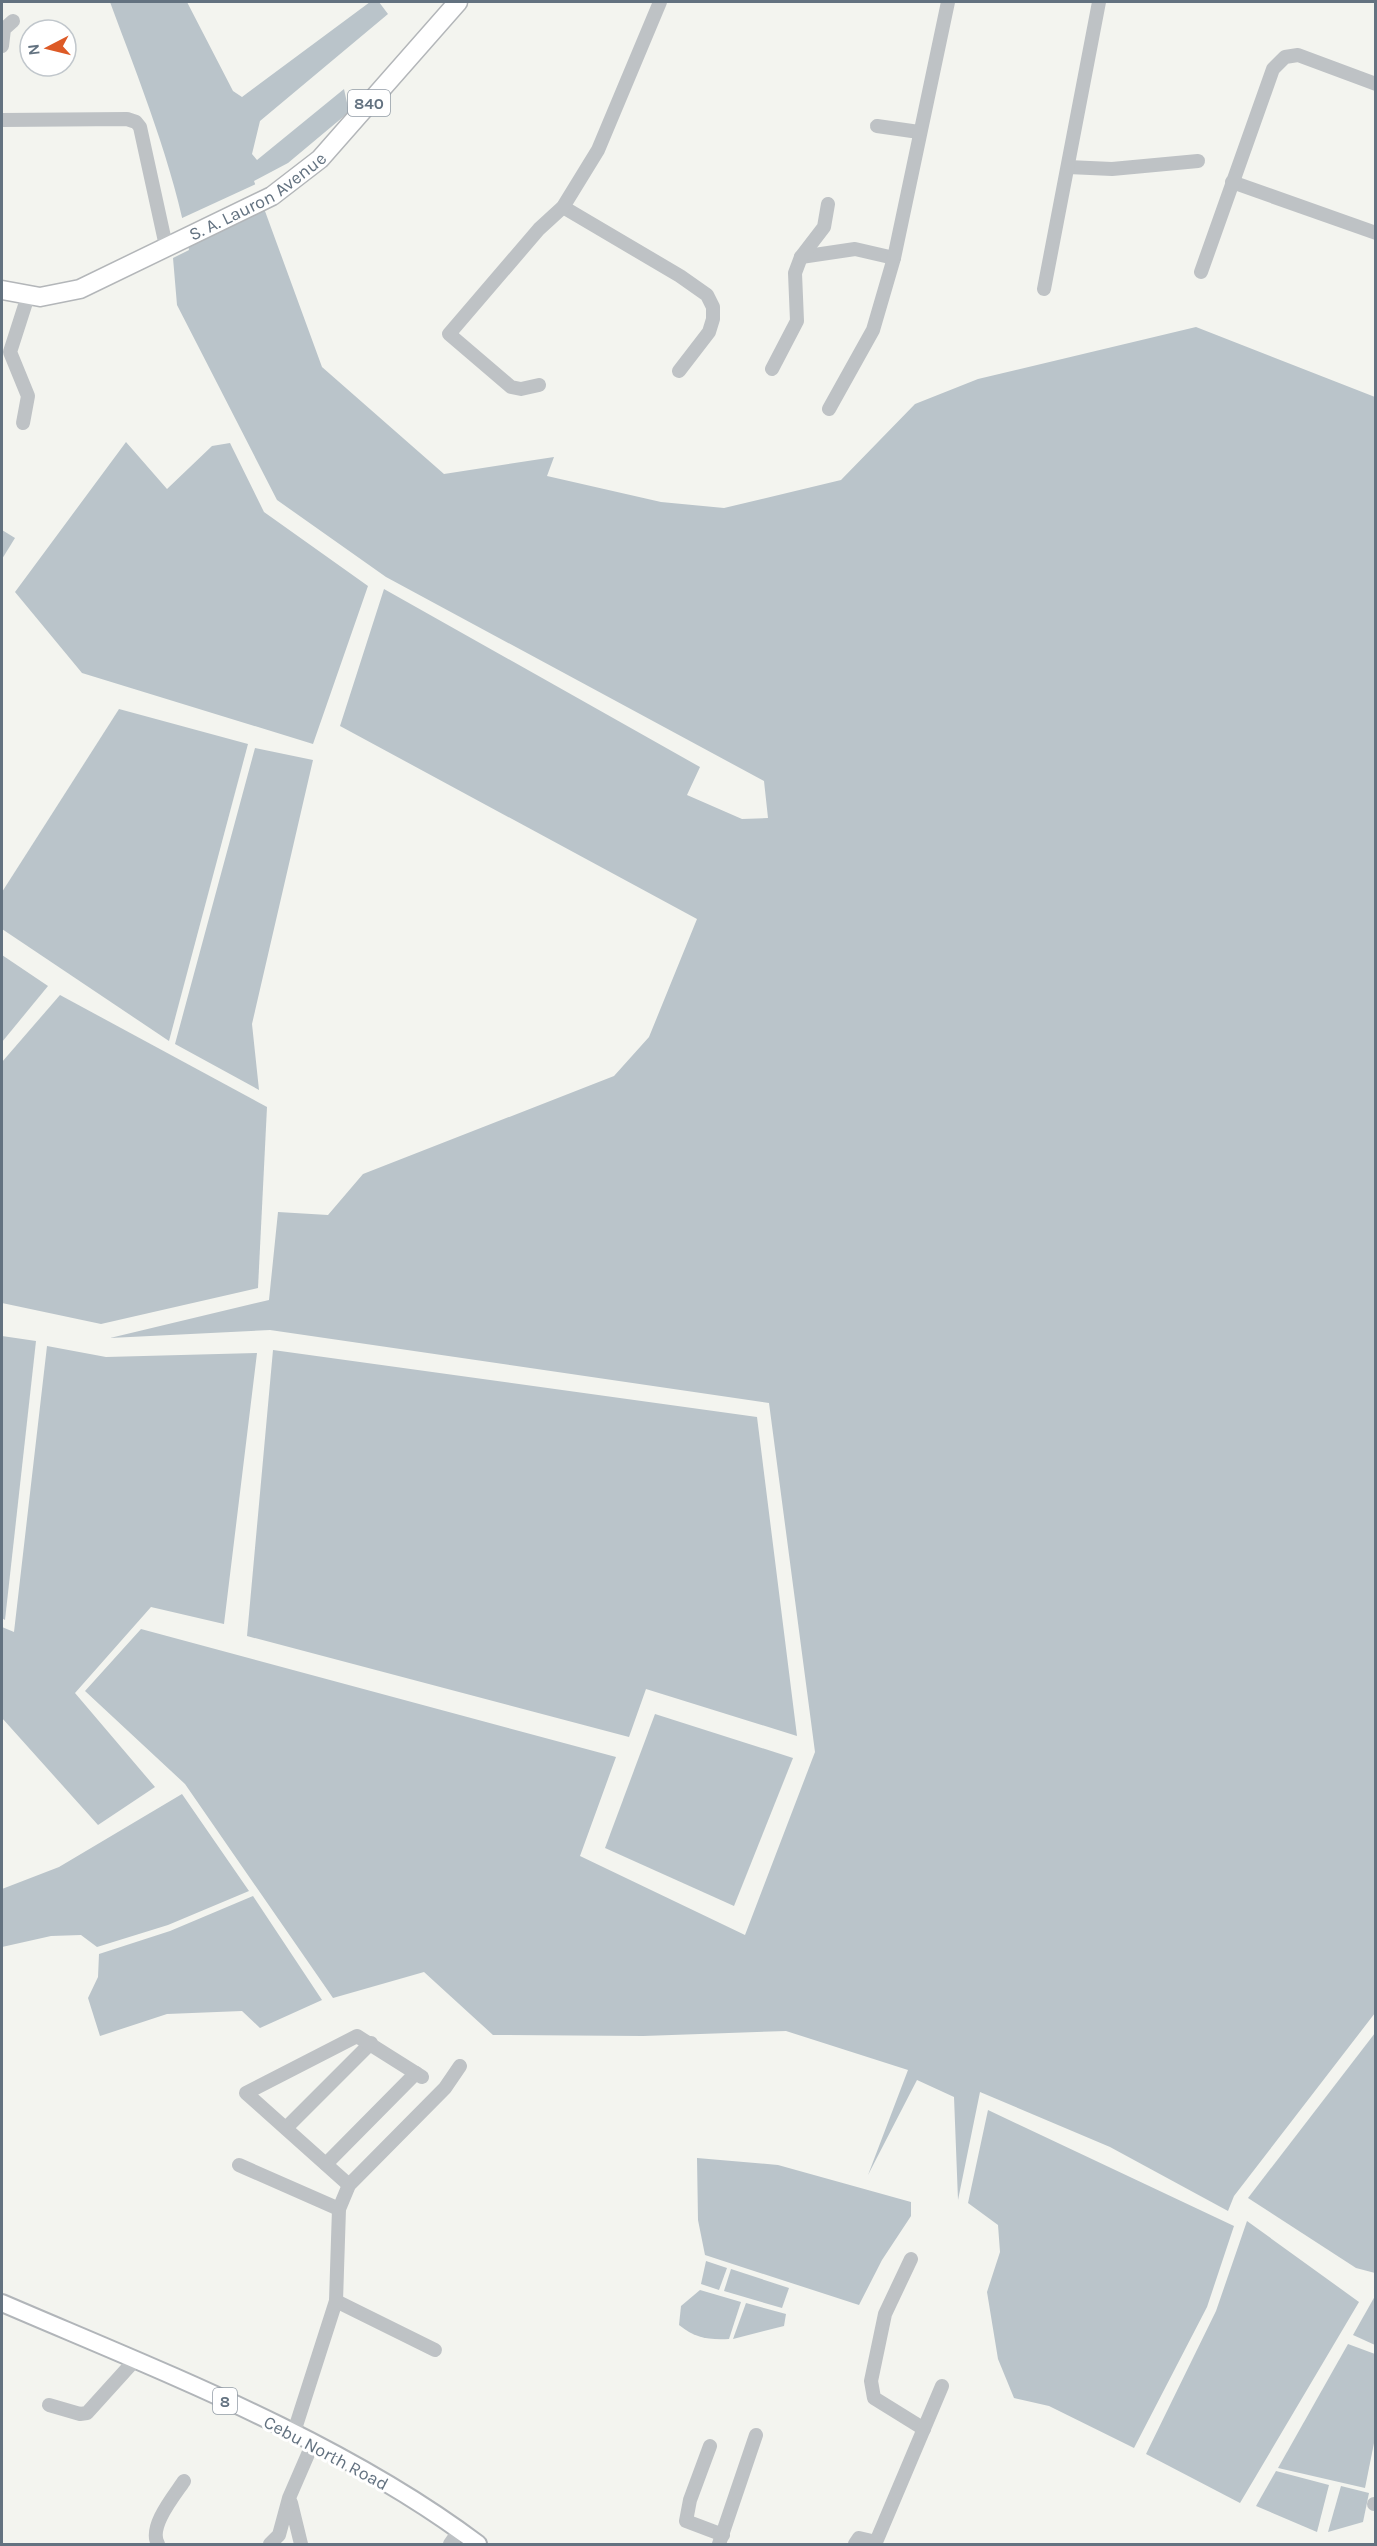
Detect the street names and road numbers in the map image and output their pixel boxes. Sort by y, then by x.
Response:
road number: 840 [348,90,390,116]
street label: S. A. Lauron Avenue [185,148,331,246]
road number: 8 [213,2388,237,2414]
street label: Cebu North Road [260,2411,392,2495]

